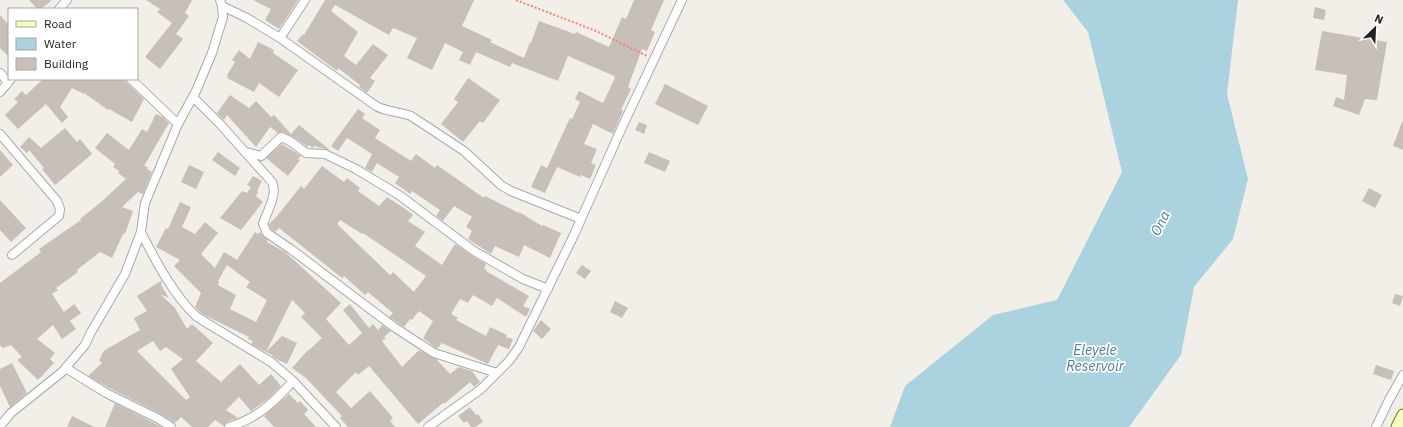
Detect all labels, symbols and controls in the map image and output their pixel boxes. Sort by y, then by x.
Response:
legend [8,8,138,80]
north arrow [1355,8,1395,48]
text: N [1373,11,1386,27]
text: Road [44,16,72,31]
text: Water [44,36,77,51]
text: Building [44,56,89,71]
water label: Ona [1146,208,1174,238]
water label: Eleyele Reservoir [1066,341,1125,375]

